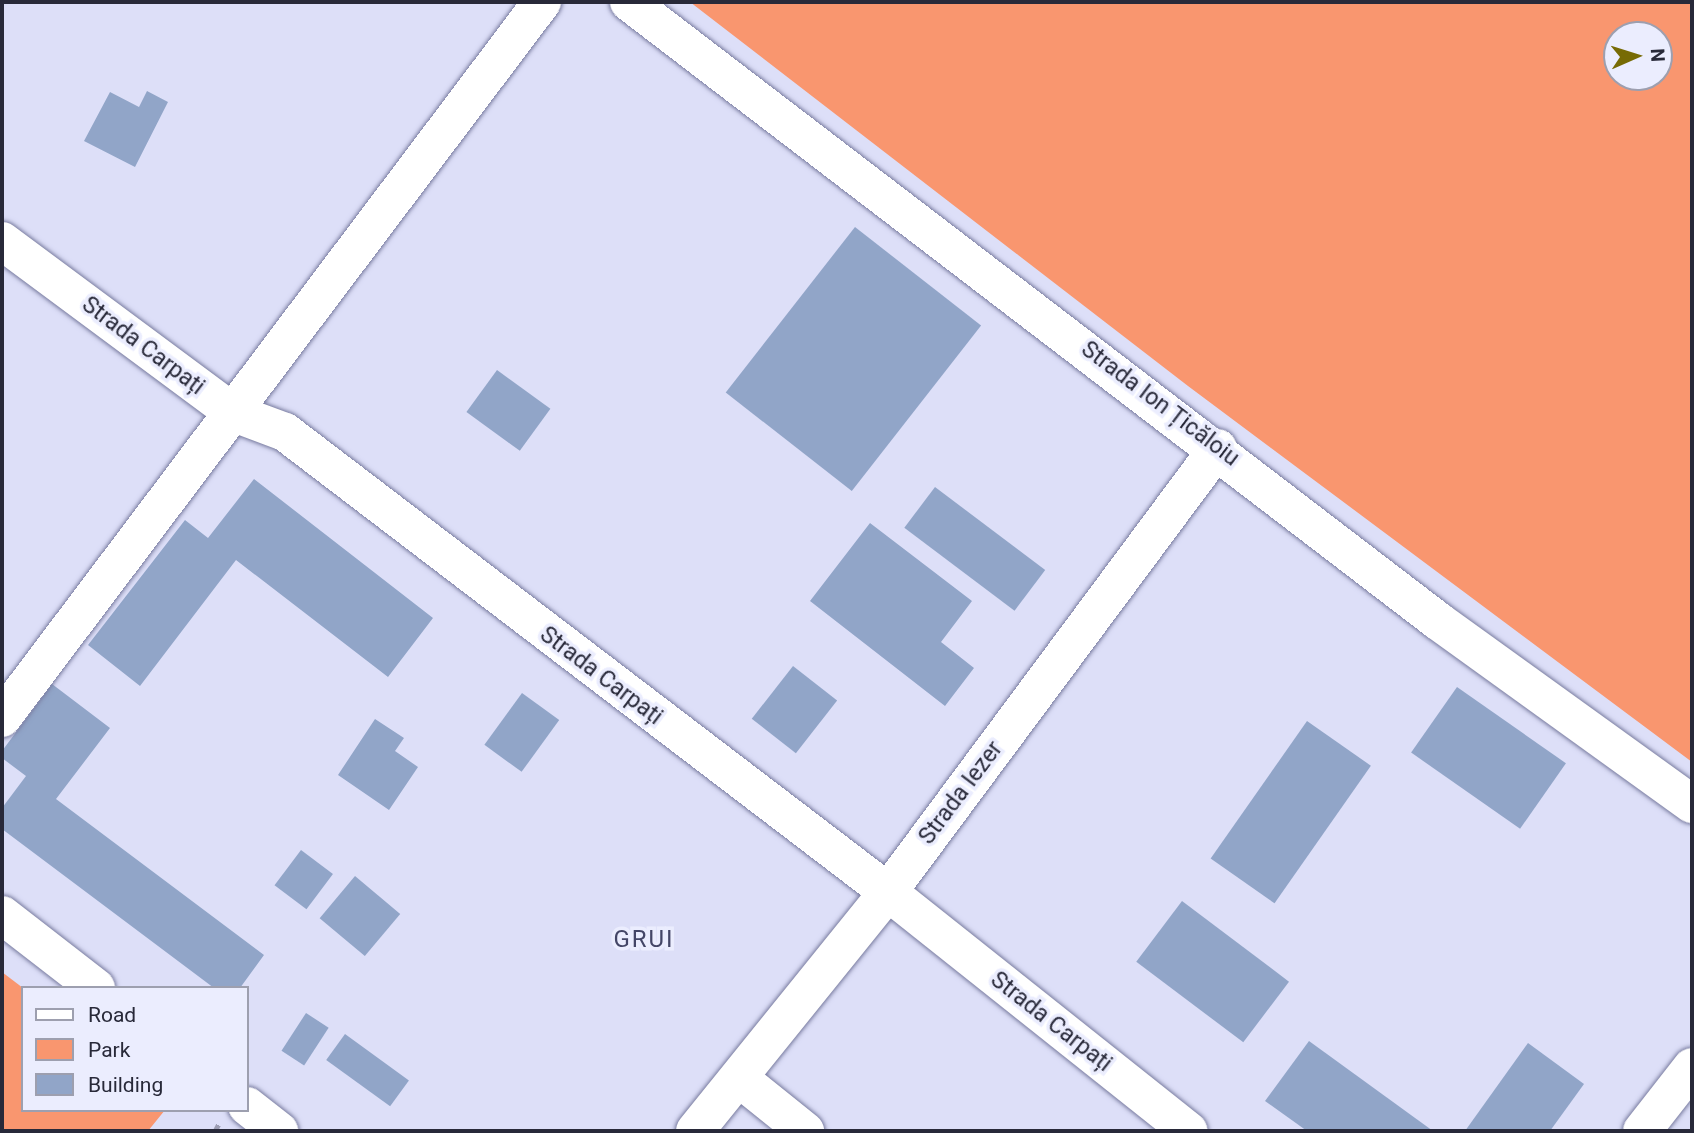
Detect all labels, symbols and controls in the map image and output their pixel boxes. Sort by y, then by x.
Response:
north arrow [1603,21,1673,91]
text: N [1646,48,1669,62]
street label: Strada Carpați [76,291,210,401]
street label: Strada Ion Țicăloiu [1075,336,1245,472]
street label: Strada Carpați [534,621,668,731]
street label: Strada Iezer [913,736,1009,850]
district label: GRUI [614,926,674,954]
street label: Strada Carpați [985,966,1117,1078]
legend [21,986,248,1112]
text: Road [88,1003,136,1027]
text: Park [88,1038,130,1062]
text: Building [88,1073,163,1097]

